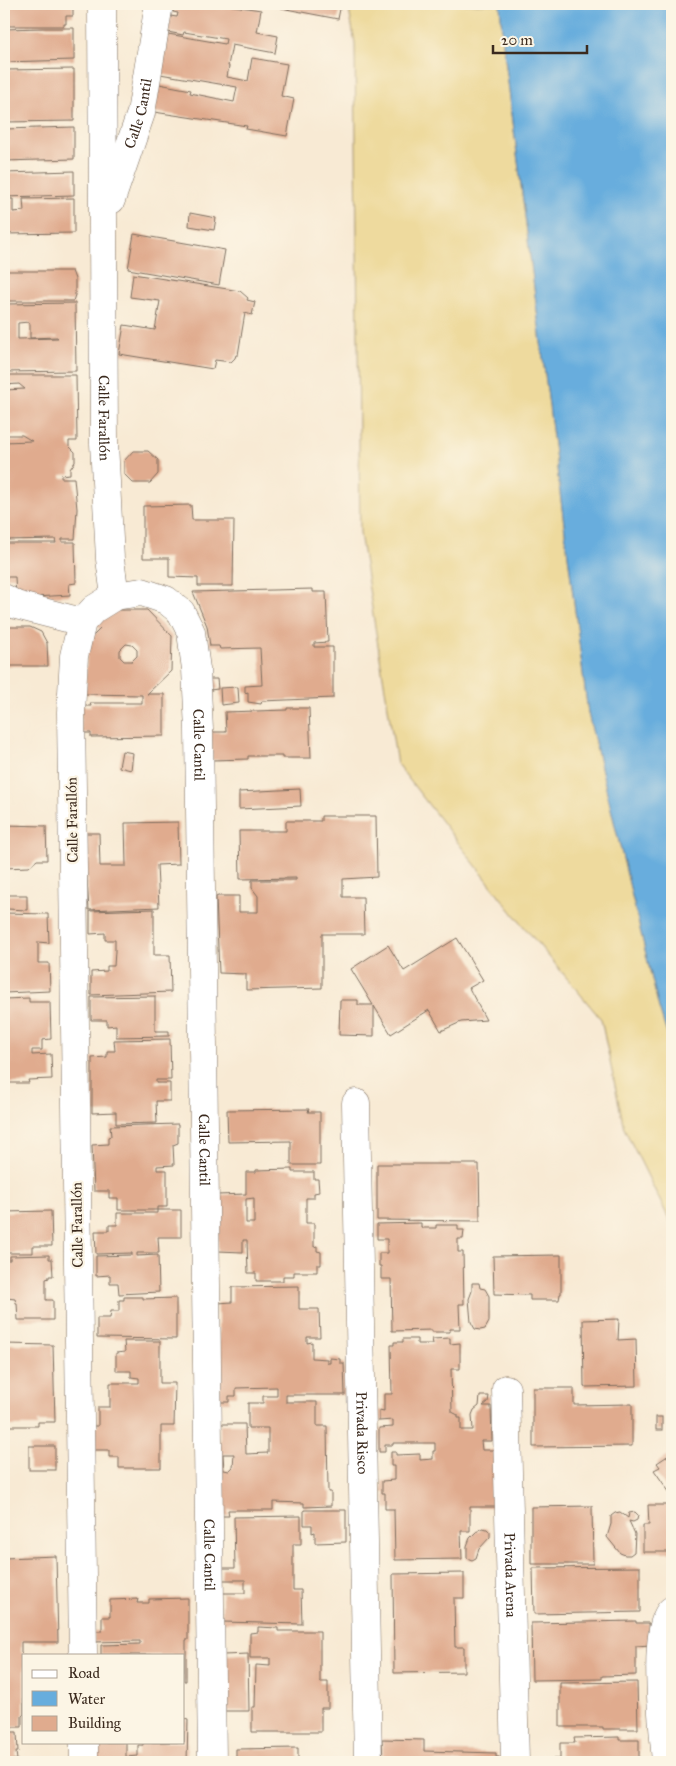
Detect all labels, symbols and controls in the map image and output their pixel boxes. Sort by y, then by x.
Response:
scale bar [493,22,587,54]
text: 20 m [501,31,533,49]
street label: Calle Cantil [120,76,156,151]
street label: Calle Farallón [95,375,114,461]
street label: Calle Cantil [189,708,209,782]
street label: Calle Farallón [62,777,82,863]
street label: Calle Cantil [195,1114,214,1187]
street label: Calle Farallón [67,1182,87,1268]
street label: Privada Risco [352,1391,372,1475]
street label: Calle Cantil [200,1519,219,1592]
street label: Privada Arena [500,1532,521,1618]
legend [22,1654,185,1744]
text: Road [68,1664,100,1682]
text: Water [68,1690,105,1708]
text: Building [68,1714,122,1732]

